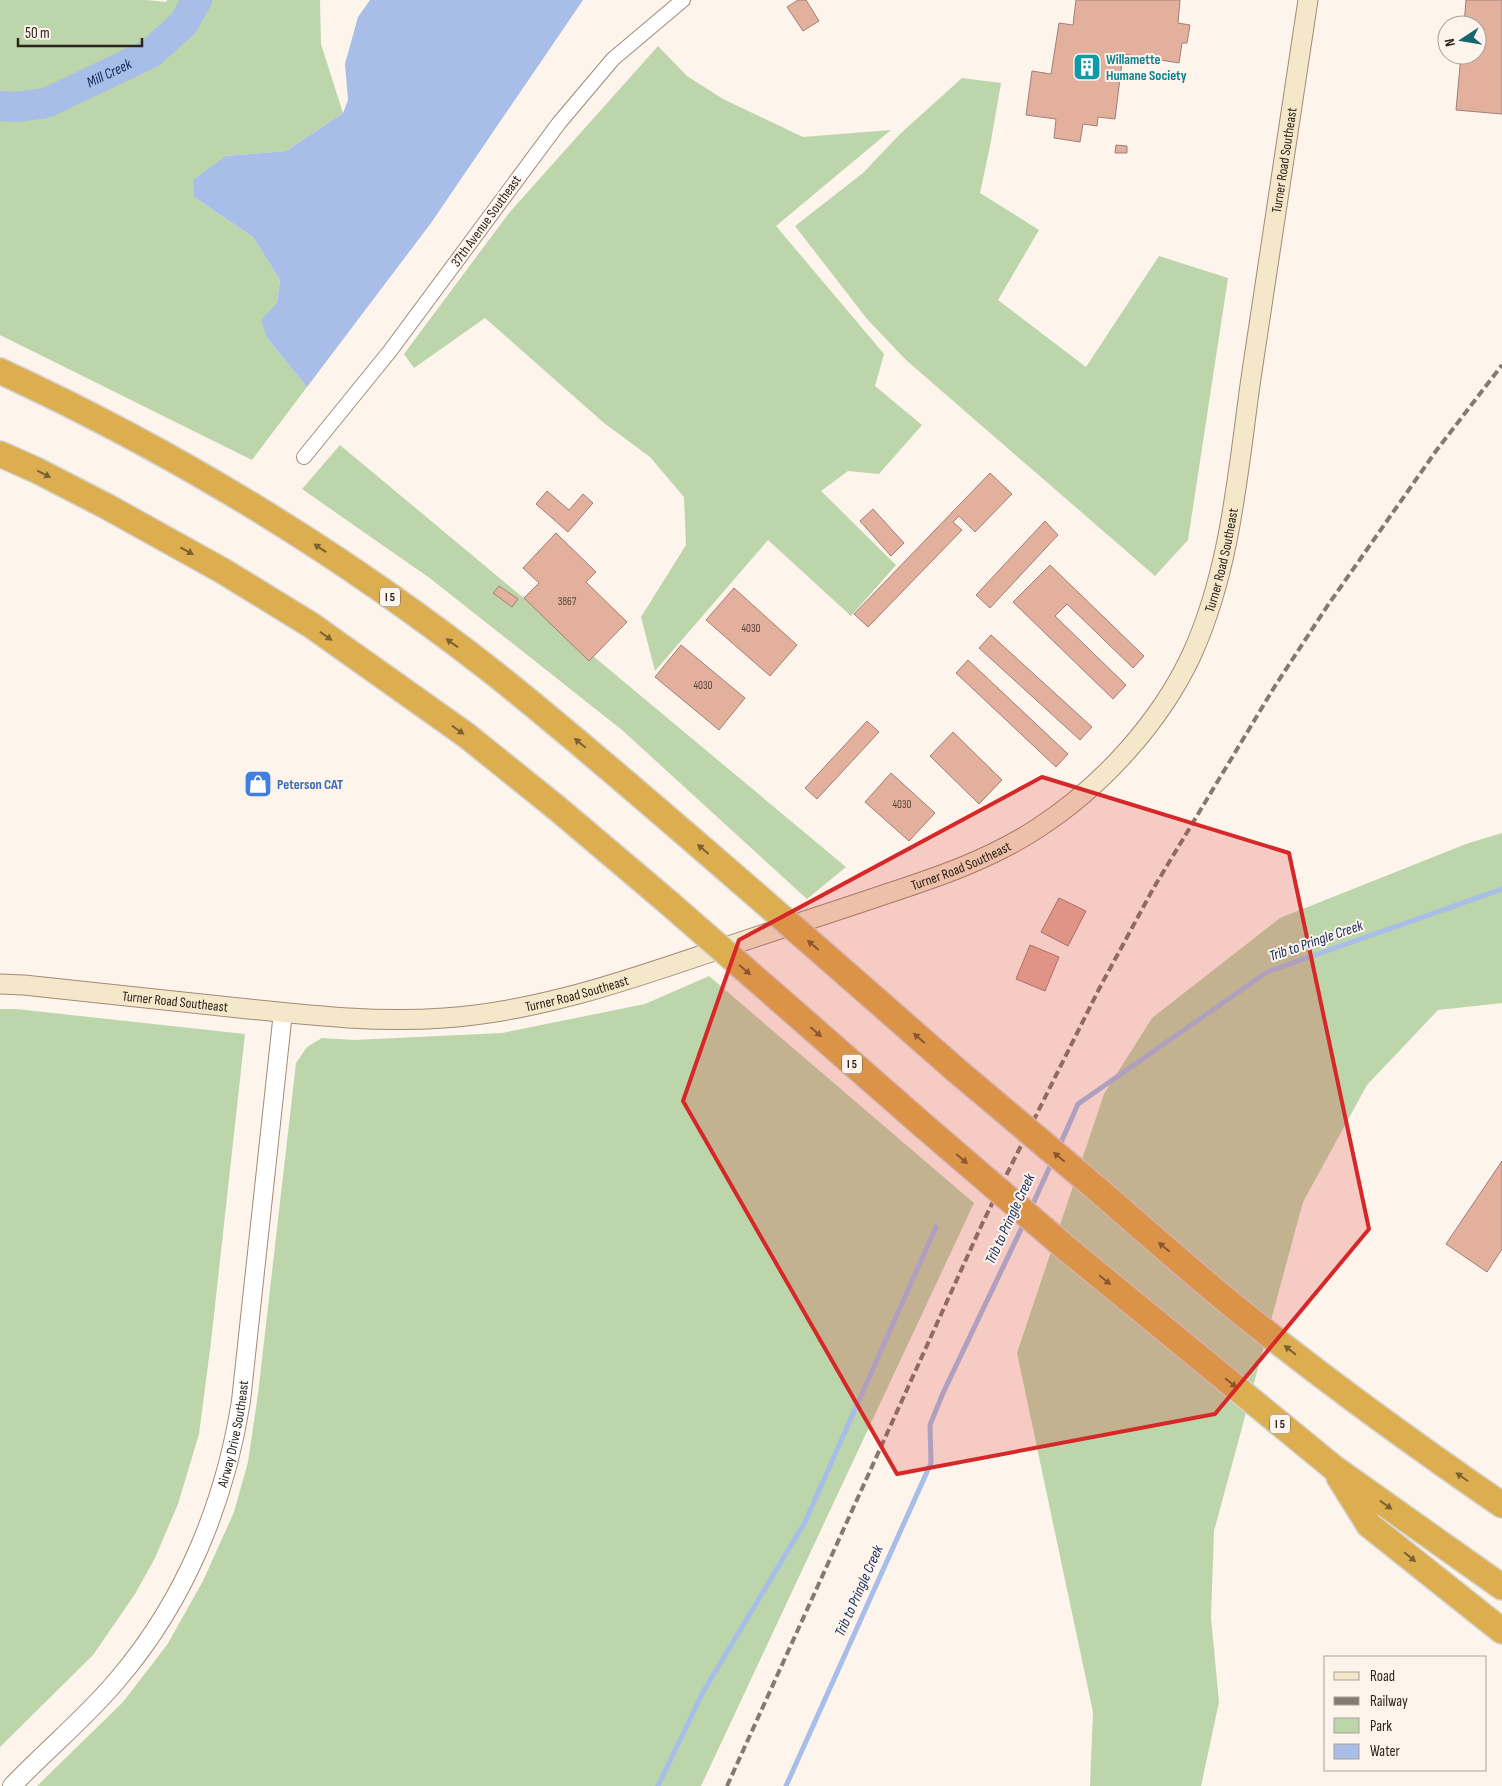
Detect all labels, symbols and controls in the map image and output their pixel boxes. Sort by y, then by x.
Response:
scale bar [18,15,141,47]
north arrow [1437,15,1487,65]
text: 50 m [25,24,50,43]
text: N [1441,37,1459,48]
place label: Willamette Humane Society [1106,51,1187,84]
building icon: Willamette Humane Society [1072,52,1102,82]
water label: Mill Creek [83,54,135,92]
street label: Turner Road Southeast [1268,106,1300,214]
street label: 37th Avenue Southeast [447,172,525,270]
one-way arrow [37,470,52,478]
street label: Turner Road Southeast [1200,507,1241,614]
one-way arrow [313,543,327,553]
one-way arrow [180,547,195,555]
road number: I 5 [380,588,400,606]
house number: 3867 [558,595,577,608]
house number: 4030 [741,622,761,635]
one-way arrow [319,631,333,641]
one-way arrow [445,638,459,648]
house number: 4030 [693,679,713,692]
one-way arrow [451,725,465,735]
one-way arrow [574,738,587,749]
shop icon: Peterson CAT [243,769,273,799]
place label: Peterson CAT [277,776,343,793]
house number: 4030 [892,798,912,811]
street label: Turner Road Southeast [909,837,1014,894]
one-way arrow [697,844,709,855]
water label: Trib to Pringle Creek [1267,916,1366,966]
one-way arrow [808,939,820,951]
one-way arrow [739,964,751,975]
street label: Turner Road Southeast [523,971,631,1015]
street label: Turner Road Southeast [121,987,229,1015]
one-way arrow [810,1026,822,1038]
one-way arrow [913,1032,926,1043]
road number: I 5 [842,1054,862,1074]
one-way arrow [1053,1151,1065,1163]
one-way arrow [956,1153,968,1164]
water label: Trib to Pringle Creek [981,1170,1039,1267]
one-way arrow [1159,1241,1171,1253]
one-way arrow [1098,1275,1111,1286]
one-way arrow [1283,1345,1297,1355]
one-way arrow [1224,1378,1237,1389]
street label: Airway Drive Southeast [213,1379,252,1490]
road number: I 5 [1270,1415,1290,1434]
one-way arrow [1455,1473,1469,1482]
one-way arrow [1379,1500,1393,1510]
water label: Trib to Pringle Creek [830,1542,888,1640]
one-way arrow [1403,1552,1416,1563]
legend [1324,1656,1487,1771]
text: Road [1370,1667,1395,1686]
text: Railway [1370,1692,1408,1711]
text: Park [1370,1717,1392,1736]
text: Water [1370,1742,1401,1761]

